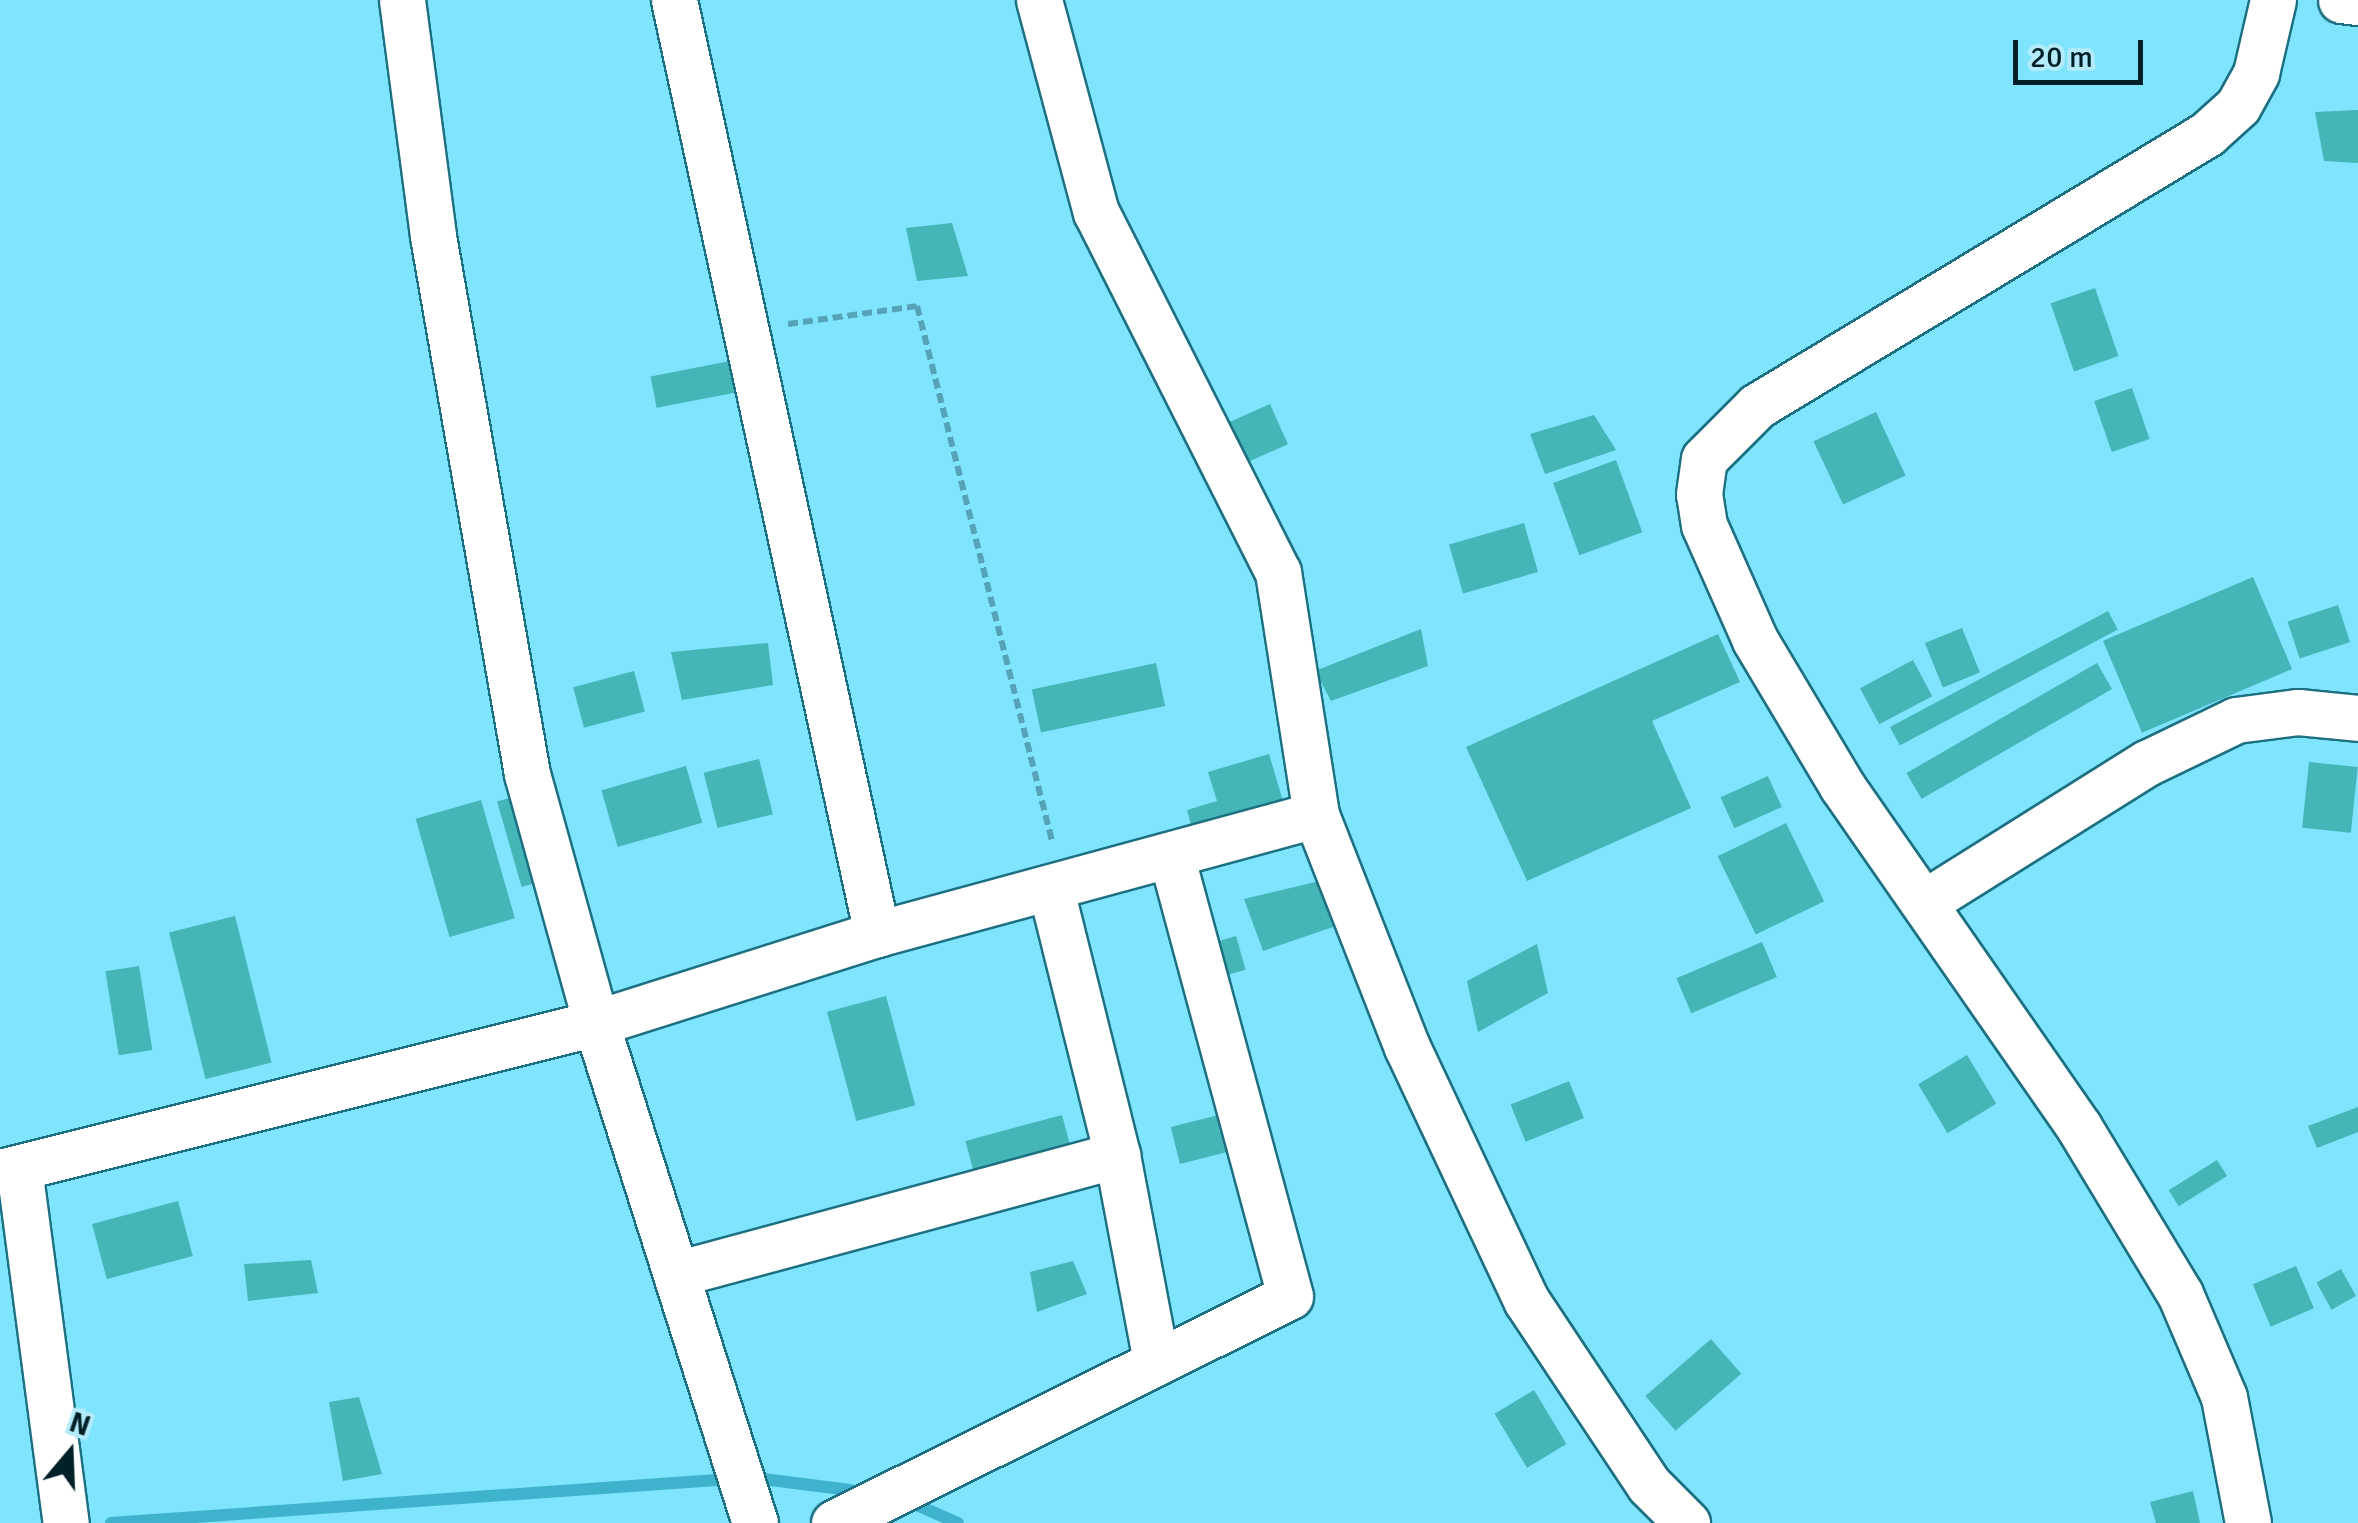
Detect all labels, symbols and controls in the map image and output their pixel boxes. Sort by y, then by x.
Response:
scale bar [2018,20,2148,82]
text: 20 m [2030,39,2093,76]
north arrow [20,1403,120,1503]
text: N [65,1405,95,1444]

